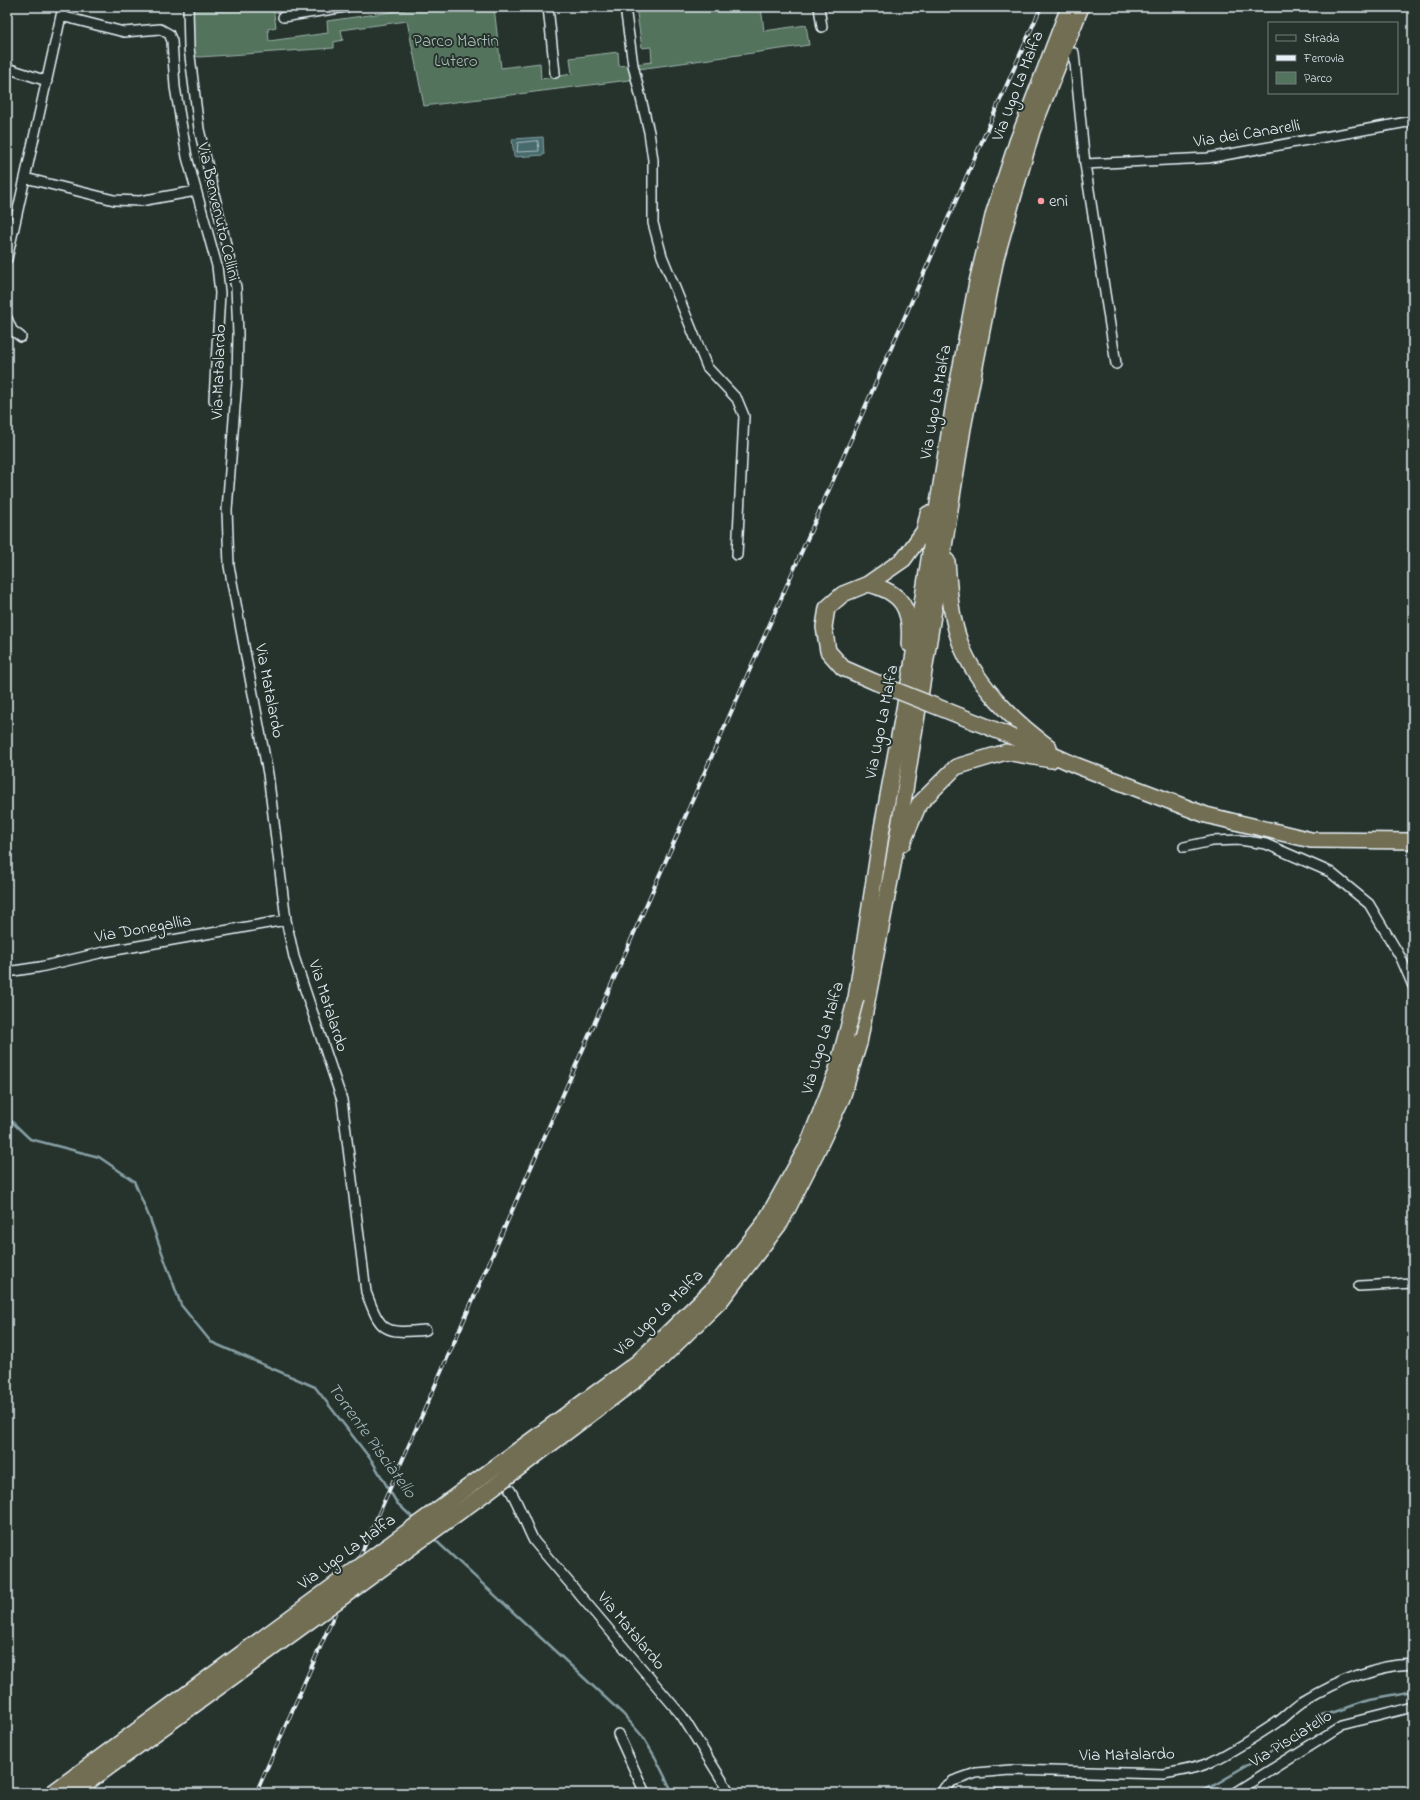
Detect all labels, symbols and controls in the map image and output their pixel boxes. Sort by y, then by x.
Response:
legend [1268,22,1398,94]
street label: Via Ugo La Malfa [985,27,1052,146]
park label: Parco Martin Lutero [413,29,499,74]
text: Strada [1304,30,1339,48]
text: Ferrovia [1303,50,1344,68]
text: Parco [1304,70,1332,88]
street label: Via dei Canarelli [1191,113,1302,155]
street label: Via Benvenuto Cellini [190,139,246,284]
place label: eni [1049,189,1068,214]
marker: eni [1036,196,1046,206]
street label: Via Matalardo [205,324,233,421]
street label: Via Ugo La Malfa [913,343,960,463]
street label: Via Matalardo [247,641,290,740]
street label: Via Ugo La Malfa [858,663,907,783]
street label: Via Donegallia [92,908,193,952]
street label: Via Matalardo [301,956,355,1055]
street label: Via Ugo La Malfa [795,979,853,1099]
street label: Via Ugo La Malfa [608,1264,711,1364]
water label: Torrente Pisciatello [320,1378,422,1505]
street label: Via Ugo La Malfa [292,1508,402,1598]
street label: Via Matalardo [590,1586,671,1676]
street label: Via Pisciatello [1244,1704,1337,1775]
street label: Via Matalardo [1078,1742,1175,1768]

